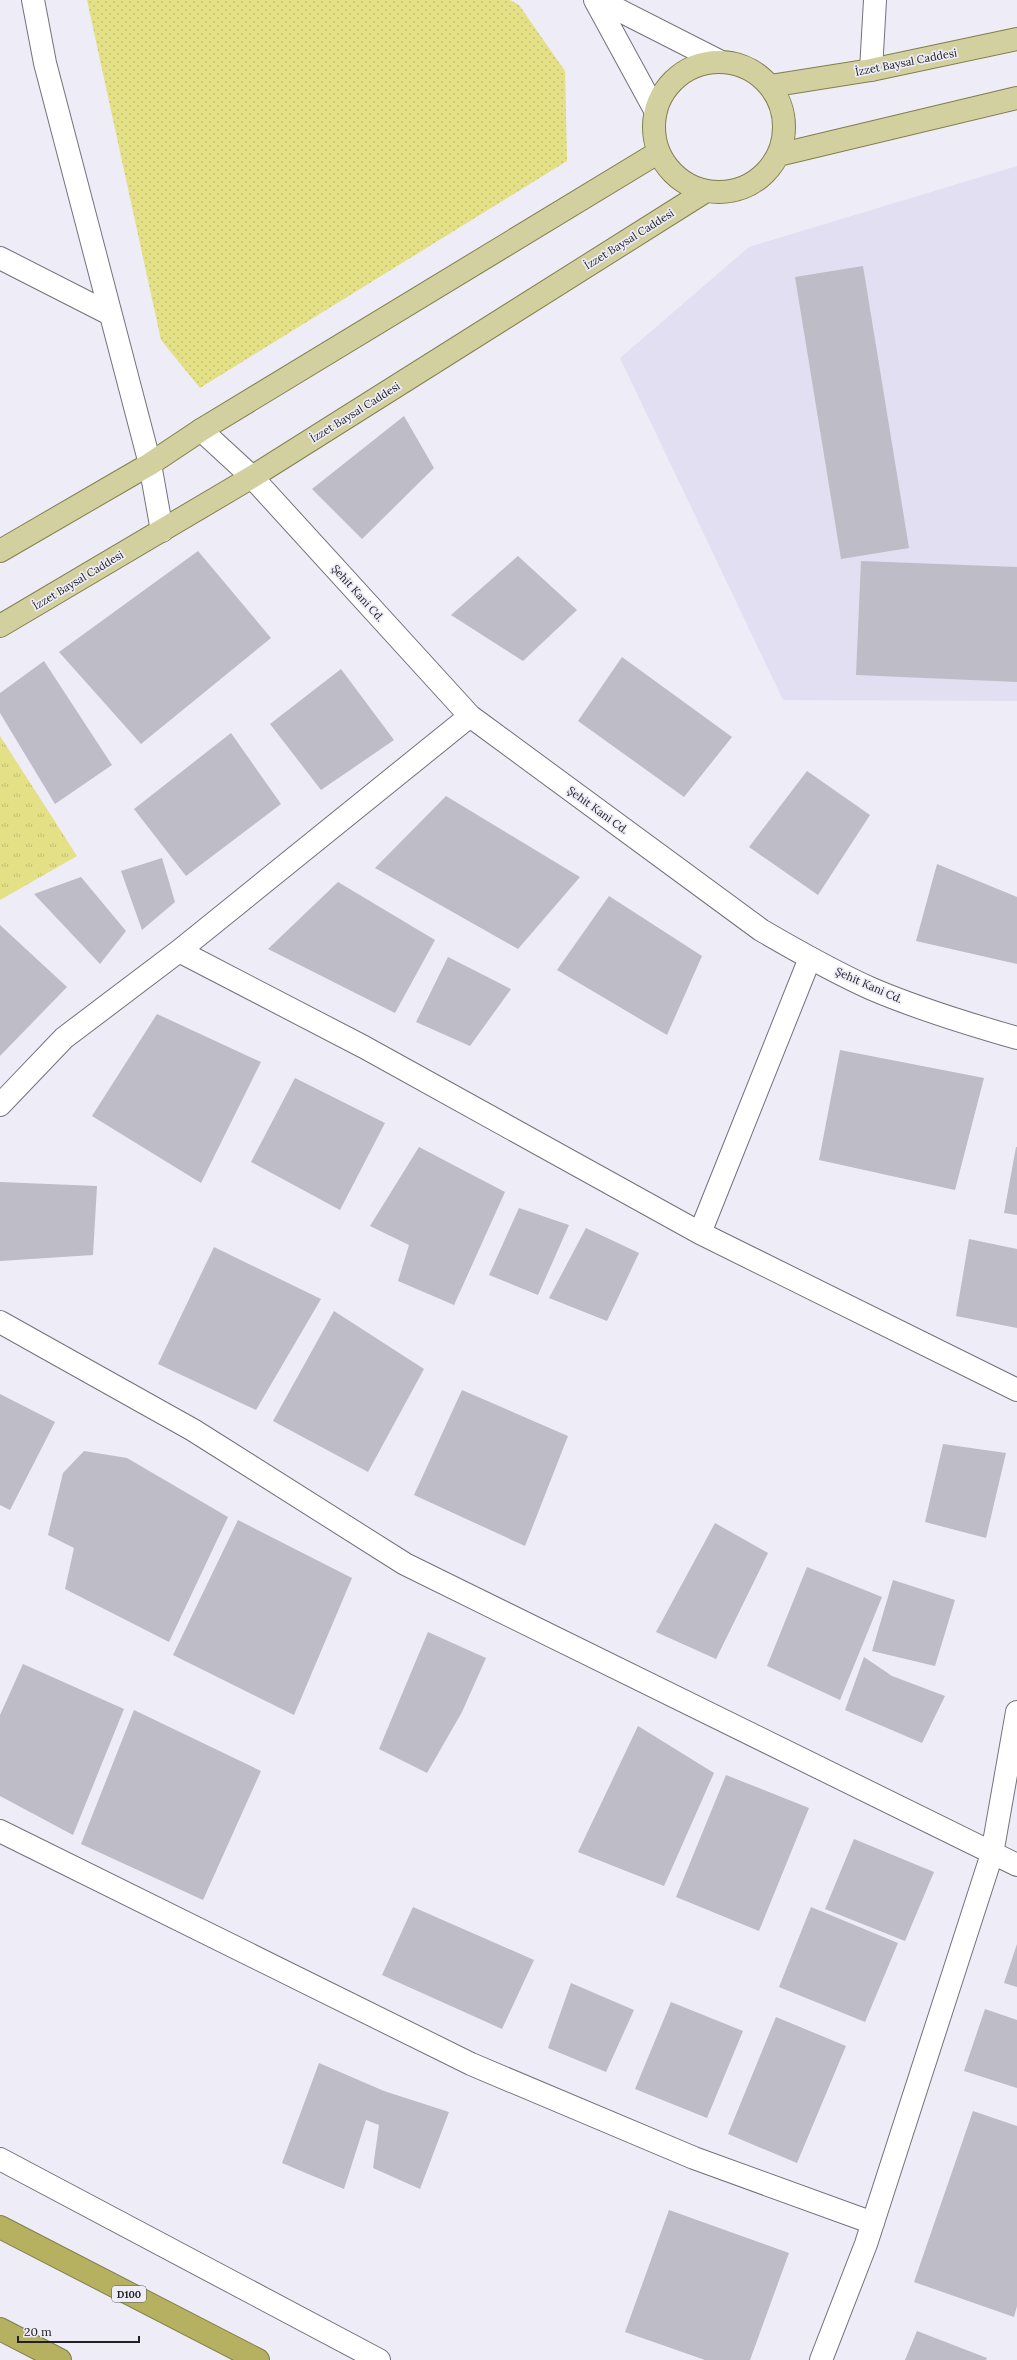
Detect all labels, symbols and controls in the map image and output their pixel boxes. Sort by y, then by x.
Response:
street label: İzzet Baysal Caddesi [854,44,958,79]
street label: İzzet Baysal Caddesi [581,205,677,272]
street label: İzzet Baysal Caddesi [307,378,403,445]
street label: İzzet Baysal Caddesi [30,547,126,613]
street label: Şehit Kani Cd. [329,562,387,624]
street label: Şehit Kani Cd. [565,783,631,837]
street label: Şehit Kani Cd. [833,964,905,1006]
road number: D100 [112,2286,146,2302]
scale bar [18,2318,139,2344]
text: 20 m [24,2324,52,2339]

